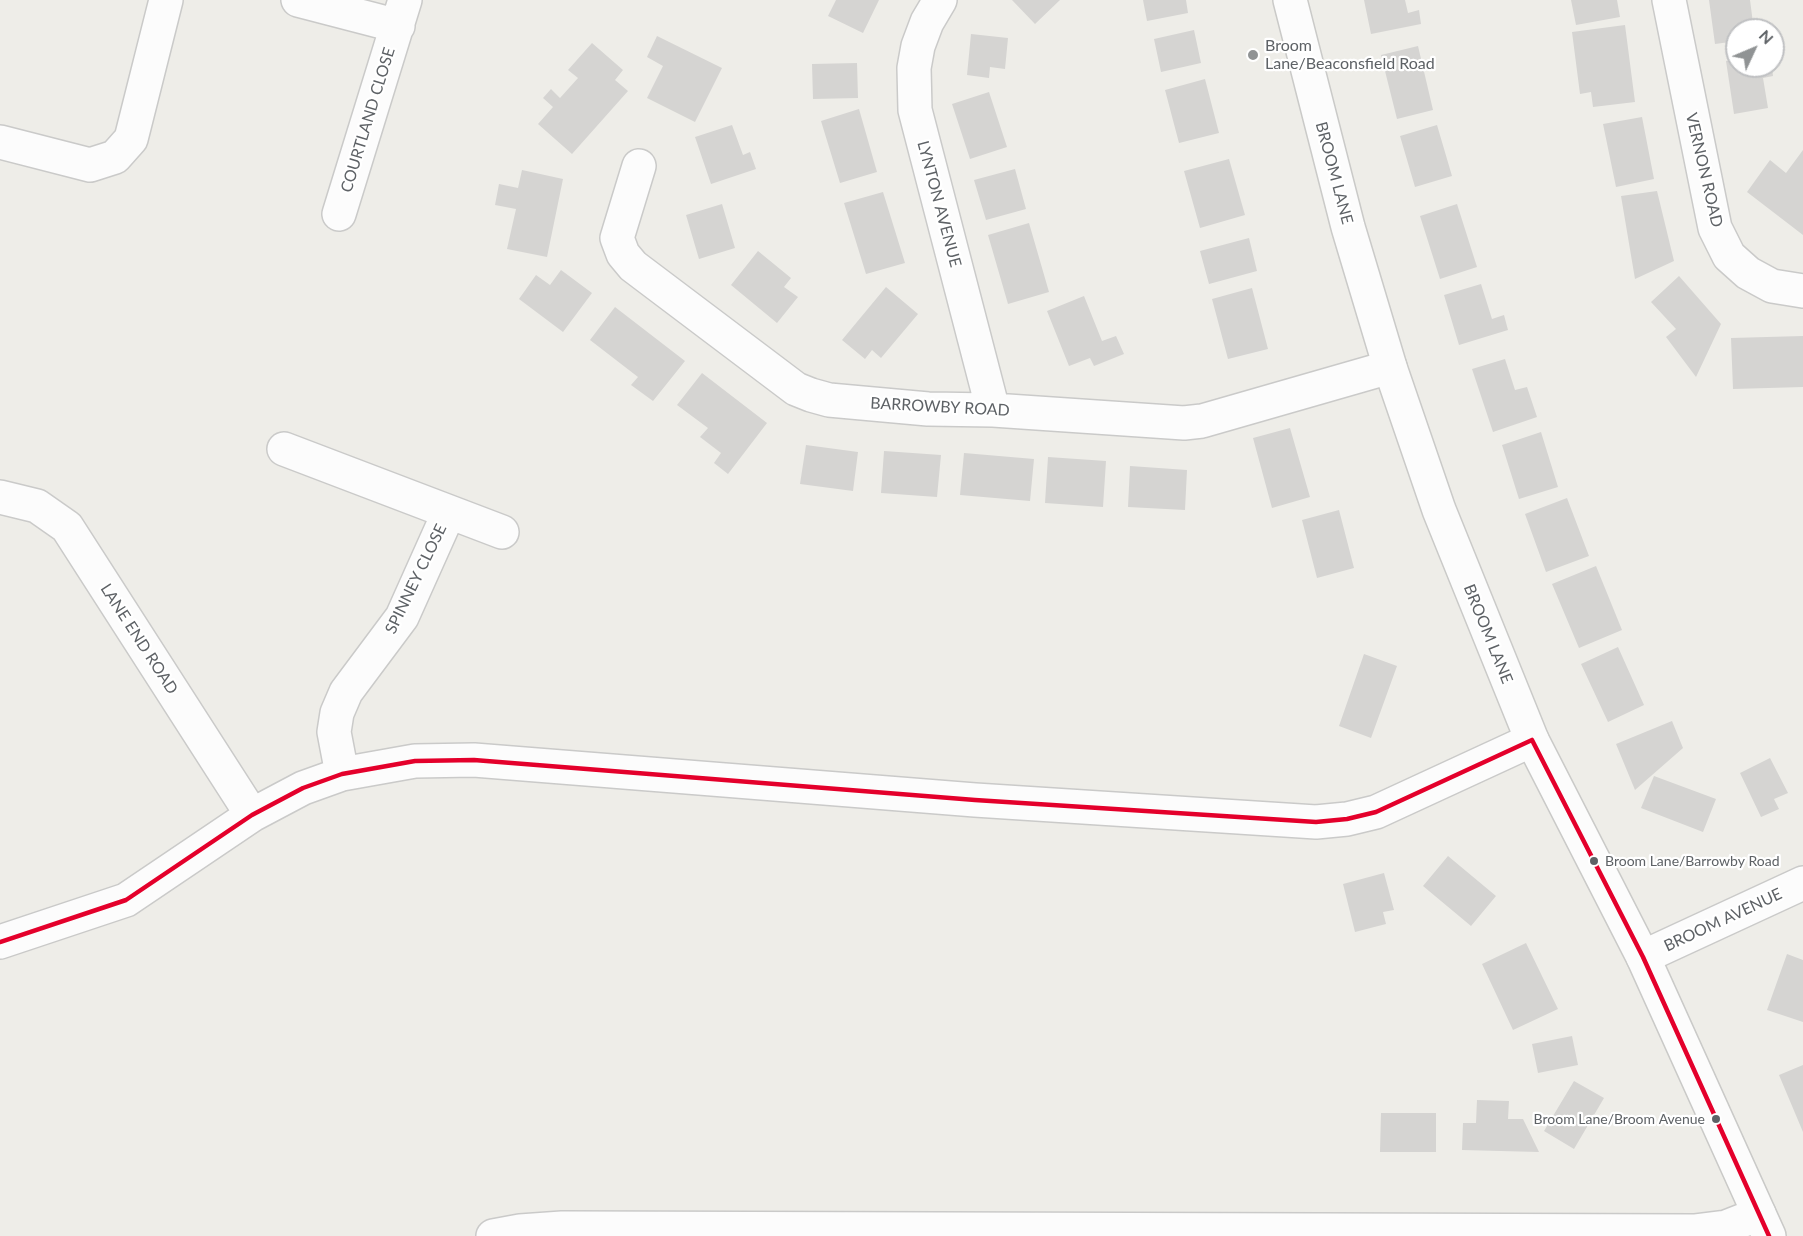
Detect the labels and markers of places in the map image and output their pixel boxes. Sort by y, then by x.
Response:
place label: Broom Lane/Beaconsfield Road [1265,36,1435,74]
marker: Broom Lane/Beaconsfield Road [1246,48,1260,62]
place label: Broom Lane/Barrowby Road [1605,853,1780,869]
marker: Broom Lane/Barrowby Road [1588,855,1600,867]
place label: Broom Lane/Broom Avenue [1534,1111,1705,1127]
marker: Broom Lane/Broom Avenue [1710,1113,1722,1125]

